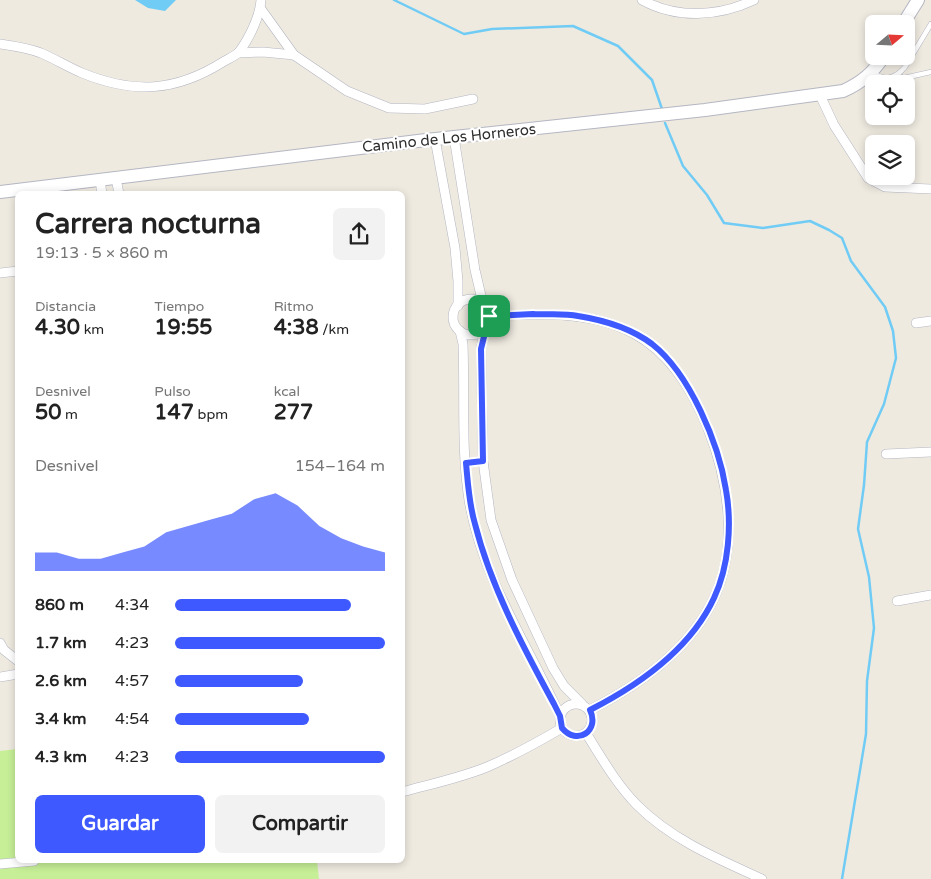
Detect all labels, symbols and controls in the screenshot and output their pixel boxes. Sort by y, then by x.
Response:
north arrow [865,15,915,65]
map controls [865,15,915,185]
button: locate [865,75,915,125]
street label: Camino de Los Horneros [361,120,537,156]
button: layers [865,135,915,185]
text: Carrera nocturna [35,207,261,241]
button: share [333,208,385,260]
text: 19:13 · 5 × 860 m [35,243,168,263]
pin [468,295,510,337]
text: Distancia [35,298,96,315]
text: Tiempo [154,298,204,315]
text: Ritmo [274,298,314,315]
icon: arrive [475,302,503,330]
text: 4.30 [35,315,80,340]
text: 19:55 [154,315,213,340]
text: 4:38 [274,315,319,340]
text: km [80,321,104,338]
text: /km [319,321,349,338]
text: Desnivel [35,383,91,400]
text: Pulso [154,383,191,400]
text: kcal [274,383,300,400]
text: 50 [35,400,61,425]
text: 147 [154,400,194,425]
text: 277 [274,400,313,425]
text: m [61,406,78,423]
text: bpm [194,406,228,423]
text: Desnivel [35,456,99,476]
text: 154–164 m [295,456,385,476]
text: 860 m [35,595,84,615]
text: 4:34 [115,595,149,615]
text: 1.7 km [35,633,87,653]
text: 4:23 [115,633,149,653]
text: 2.6 km [35,671,87,691]
text: 4:57 [115,671,149,691]
text: 3.4 km [35,709,87,729]
text: 4:54 [115,709,149,729]
text: 4.3 km [35,747,87,767]
text: 4:23 [115,747,149,767]
button: Guardar [35,795,205,853]
button: Compartir [215,795,385,853]

